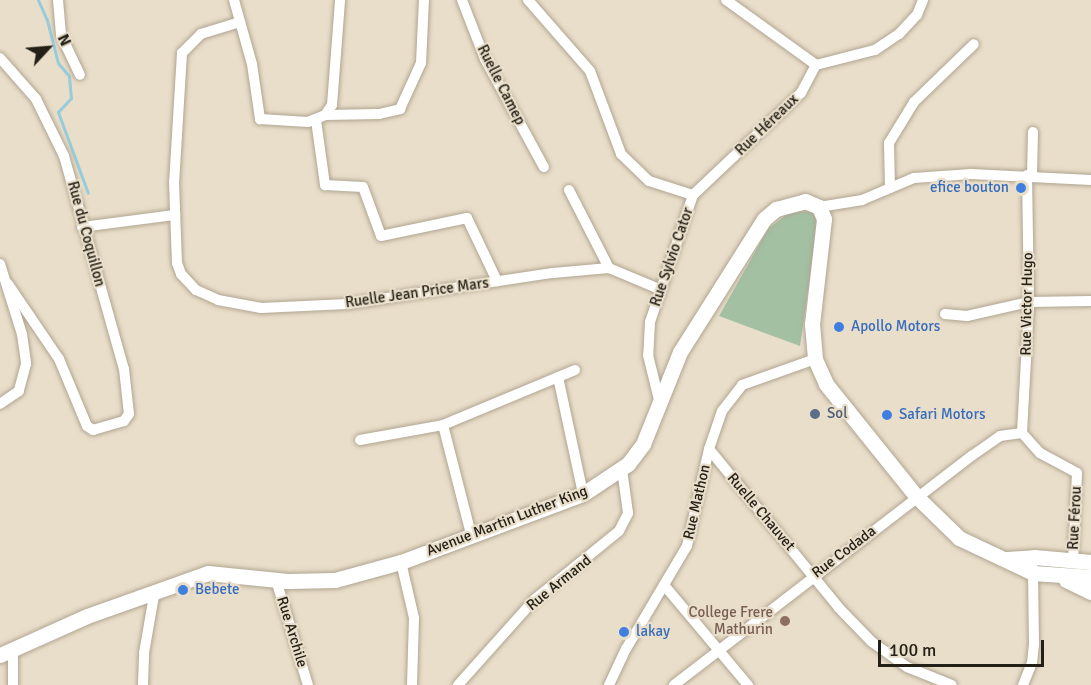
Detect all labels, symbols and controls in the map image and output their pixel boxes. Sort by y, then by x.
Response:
north arrow [18,18,78,78]
text: N [53,31,76,49]
street label: Ruelle Camep [473,42,529,128]
street label: Rue Héreaux [732,90,802,160]
street label: Rue du Coquillon [63,179,109,289]
place label: efice bouton [930,179,1009,197]
marker: efice bouton [1014,181,1028,195]
street label: Rue Sylvio Cator [647,205,697,309]
street label: Rue Victor Hugo [1017,252,1037,356]
street label: Ruelle Jean Price Mars [344,274,490,312]
place label: Apollo Motors [851,318,940,336]
marker: Apollo Motors [832,320,846,334]
place label: Sol [827,405,848,423]
place label: Safari Motors [899,406,985,424]
marker: Sol [808,407,822,421]
marker: Safari Motors [880,408,894,422]
street label: Rue Mathon [680,463,714,541]
street label: Ruelle Chauvet [723,469,799,555]
street label: Avenue Martin Luther King [424,482,590,560]
street label: Rue Férou [1064,486,1086,550]
street label: Rue Codada [808,522,880,582]
street label: Rue Armand [523,551,595,615]
place label: Bebete [195,581,240,599]
marker: Bebete [176,583,190,597]
street label: Rue Archile [273,594,311,670]
place label: College Frere Mathurin [689,603,773,638]
marker: College Frere Mathurin [778,614,792,628]
place label: lakay [636,623,670,641]
marker: lakay [617,625,631,639]
scale bar [881,628,1048,666]
text: 100 m [889,639,936,661]

